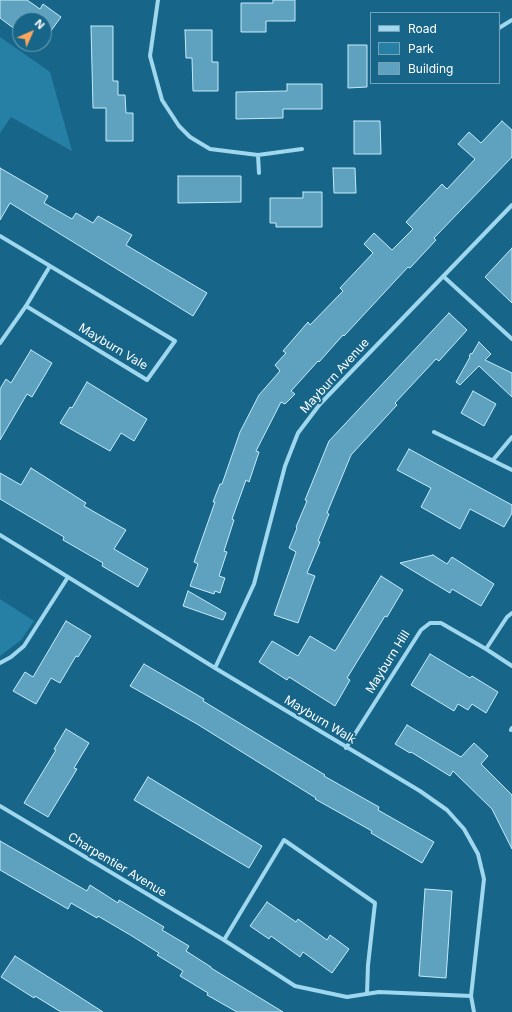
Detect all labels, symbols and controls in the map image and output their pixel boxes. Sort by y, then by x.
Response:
north arrow [12,12,52,52]
legend [370,12,500,84]
text: N [32,16,48,32]
text: Road [408,21,437,36]
text: Park [408,41,434,56]
text: Building [408,61,453,76]
street label: Mayburn Vale [76,321,150,373]
street label: Mayburn Avenue [298,336,372,416]
street label: Mayburn Hill [363,628,413,696]
street label: Mayburn Walk [281,693,359,747]
street label: Charpentier Avenue [65,830,169,900]

